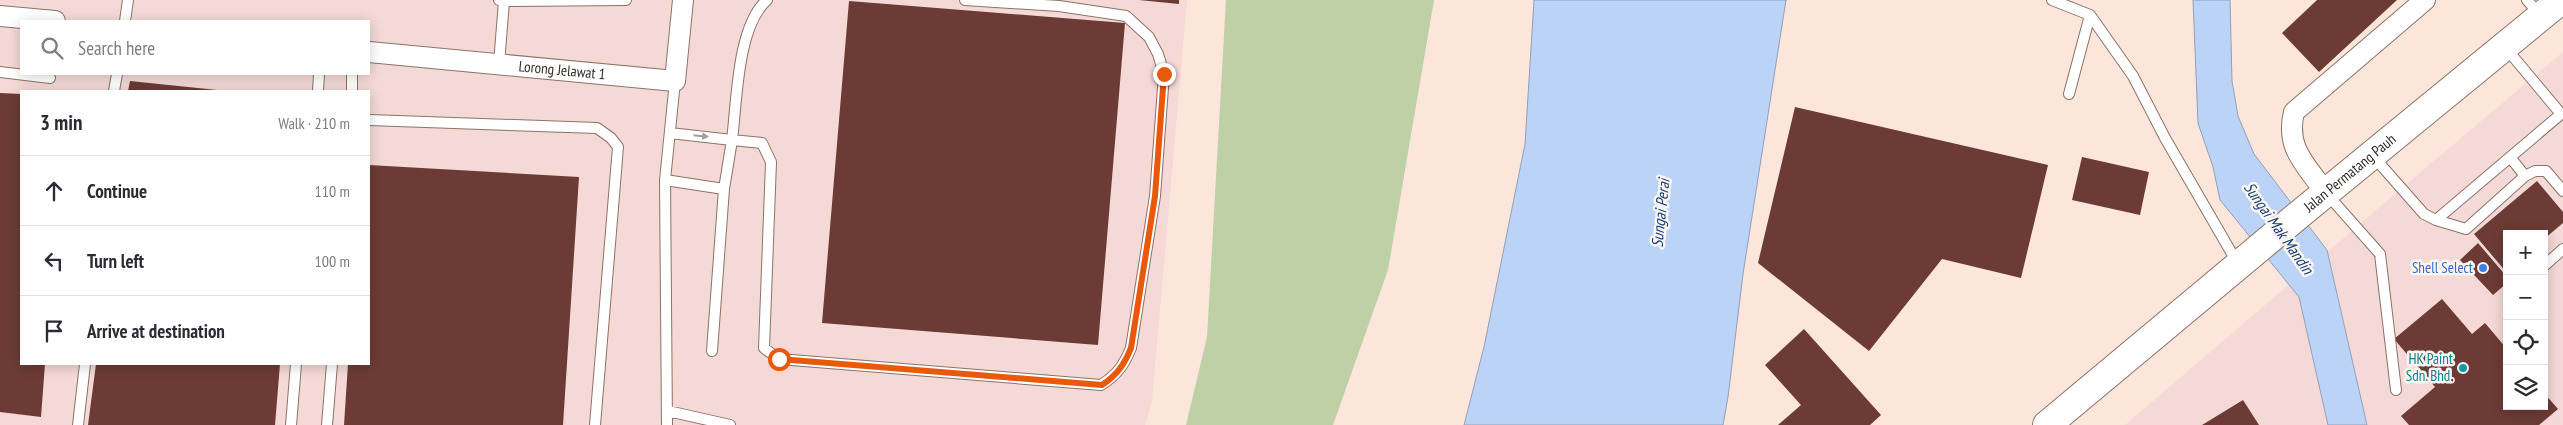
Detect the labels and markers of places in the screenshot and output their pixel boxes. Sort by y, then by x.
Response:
place label: Shell Select [2412,258,2473,277]
marker: Shell Select [2477,262,2489,274]
place label: HK Paint Sdn. Bhd. [2406,349,2453,385]
marker: HK Paint Sdn. Bhd. [2457,362,2469,374]

